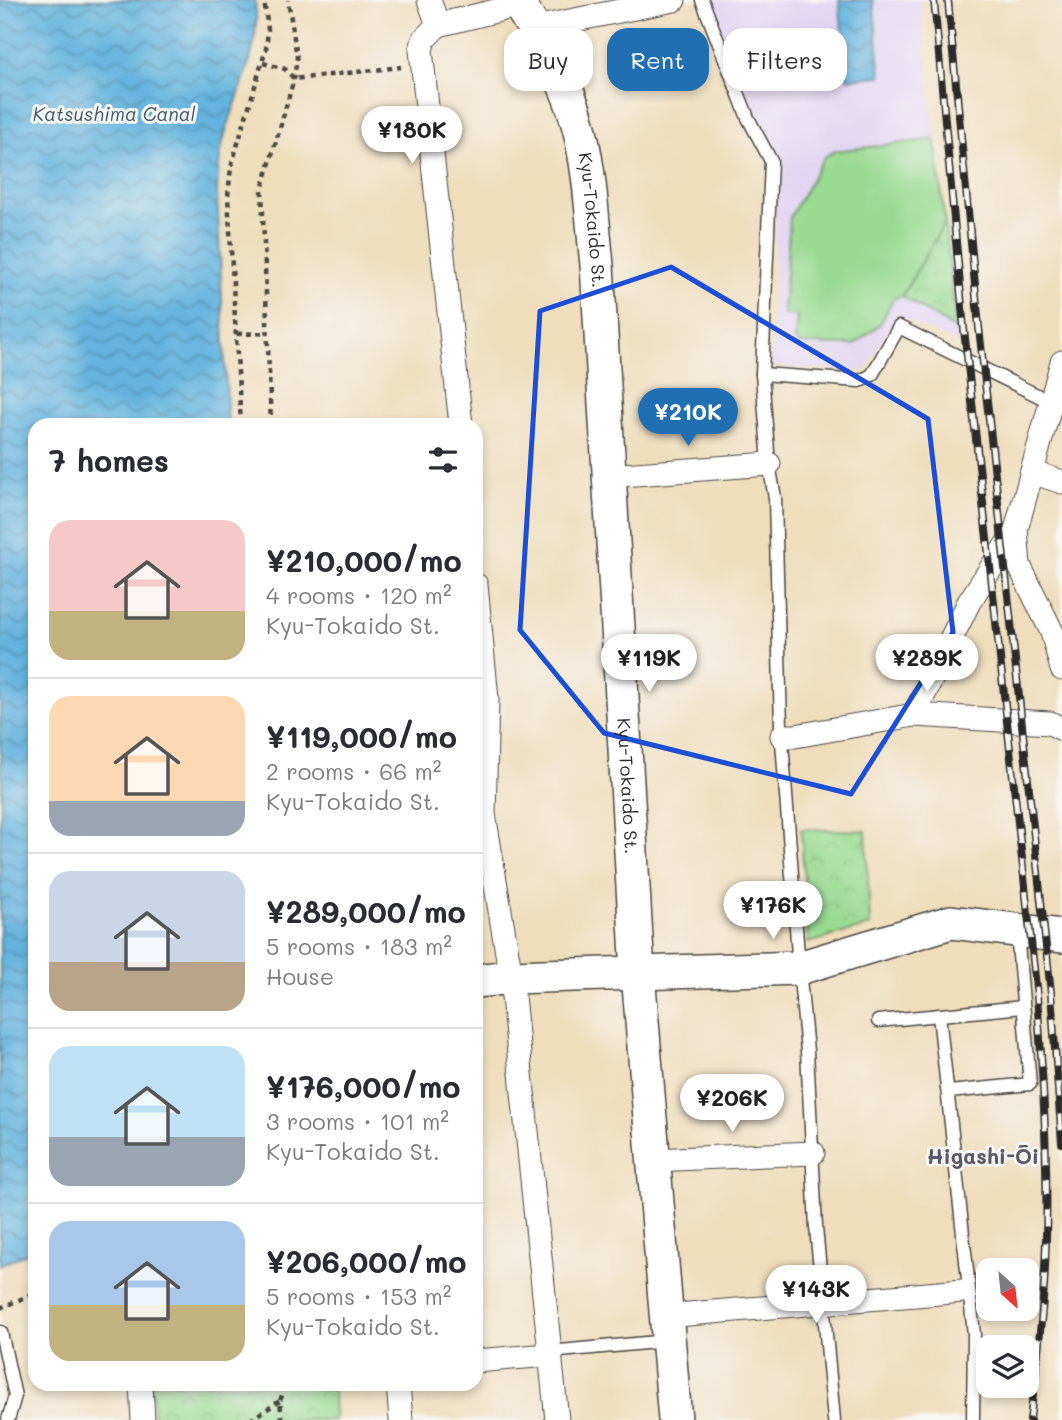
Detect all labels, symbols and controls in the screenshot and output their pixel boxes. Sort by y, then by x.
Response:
chip: Buy [504,28,593,91]
chip: Rent [607,28,709,91]
chip: Filters [723,28,847,91]
water label: Katsushima Canal [33,101,196,126]
pin: ¥180K [363,106,461,166]
text: ¥180K [377,114,447,144]
street label: Kyu-Tokaido St. [574,150,611,288]
pin: ¥210K [639,388,737,448]
text: ¥210K [654,396,722,426]
text: 7 homes [49,440,169,480]
icon: filters [424,441,462,479]
text: ¥210,000/mo [266,540,462,580]
icon: home [105,548,189,632]
text: 4 rooms · 120 m² [266,580,452,610]
text: Kyu-Tokaido St. [266,610,440,640]
pin: ¥119K [600,634,698,694]
pin: ¥289K [878,634,976,694]
text: ¥119K [617,642,681,672]
text: ¥289K [891,642,963,672]
text: ¥119,000/mo [266,716,457,756]
street label: Kyu-Tokaido St. [612,717,644,855]
icon: home [105,724,189,808]
text: 2 rooms · 66 m² [266,756,441,786]
text: Kyu-Tokaido St. [266,786,440,816]
pin: ¥176K [724,881,822,941]
text: ¥176K [739,889,807,919]
text: ¥289,000/mo [266,891,466,931]
icon: home [105,899,189,983]
text: 5 rooms · 183 m² [266,931,452,961]
text: House [266,961,334,991]
text: ¥176,000/mo [266,1066,460,1106]
icon: home [105,1074,189,1158]
pin: ¥206K [683,1074,781,1134]
text: ¥206K [696,1082,768,1112]
text: 3 rooms · 101 m² [266,1106,449,1136]
text: Kyu-Tokaido St. [266,1136,440,1166]
district label: Higashi-Ōi [927,1142,1039,1169]
text: ¥206,000/mo [266,1241,467,1281]
icon: home [105,1249,189,1333]
north arrow [976,1258,1040,1321]
map controls [976,1258,1039,1398]
pin: ¥143K [767,1266,865,1325]
text: ¥143K [782,1273,850,1303]
text: 5 rooms · 153 m² [266,1281,451,1311]
text: Kyu-Tokaido St. [266,1311,440,1341]
button: layers [976,1335,1039,1398]

